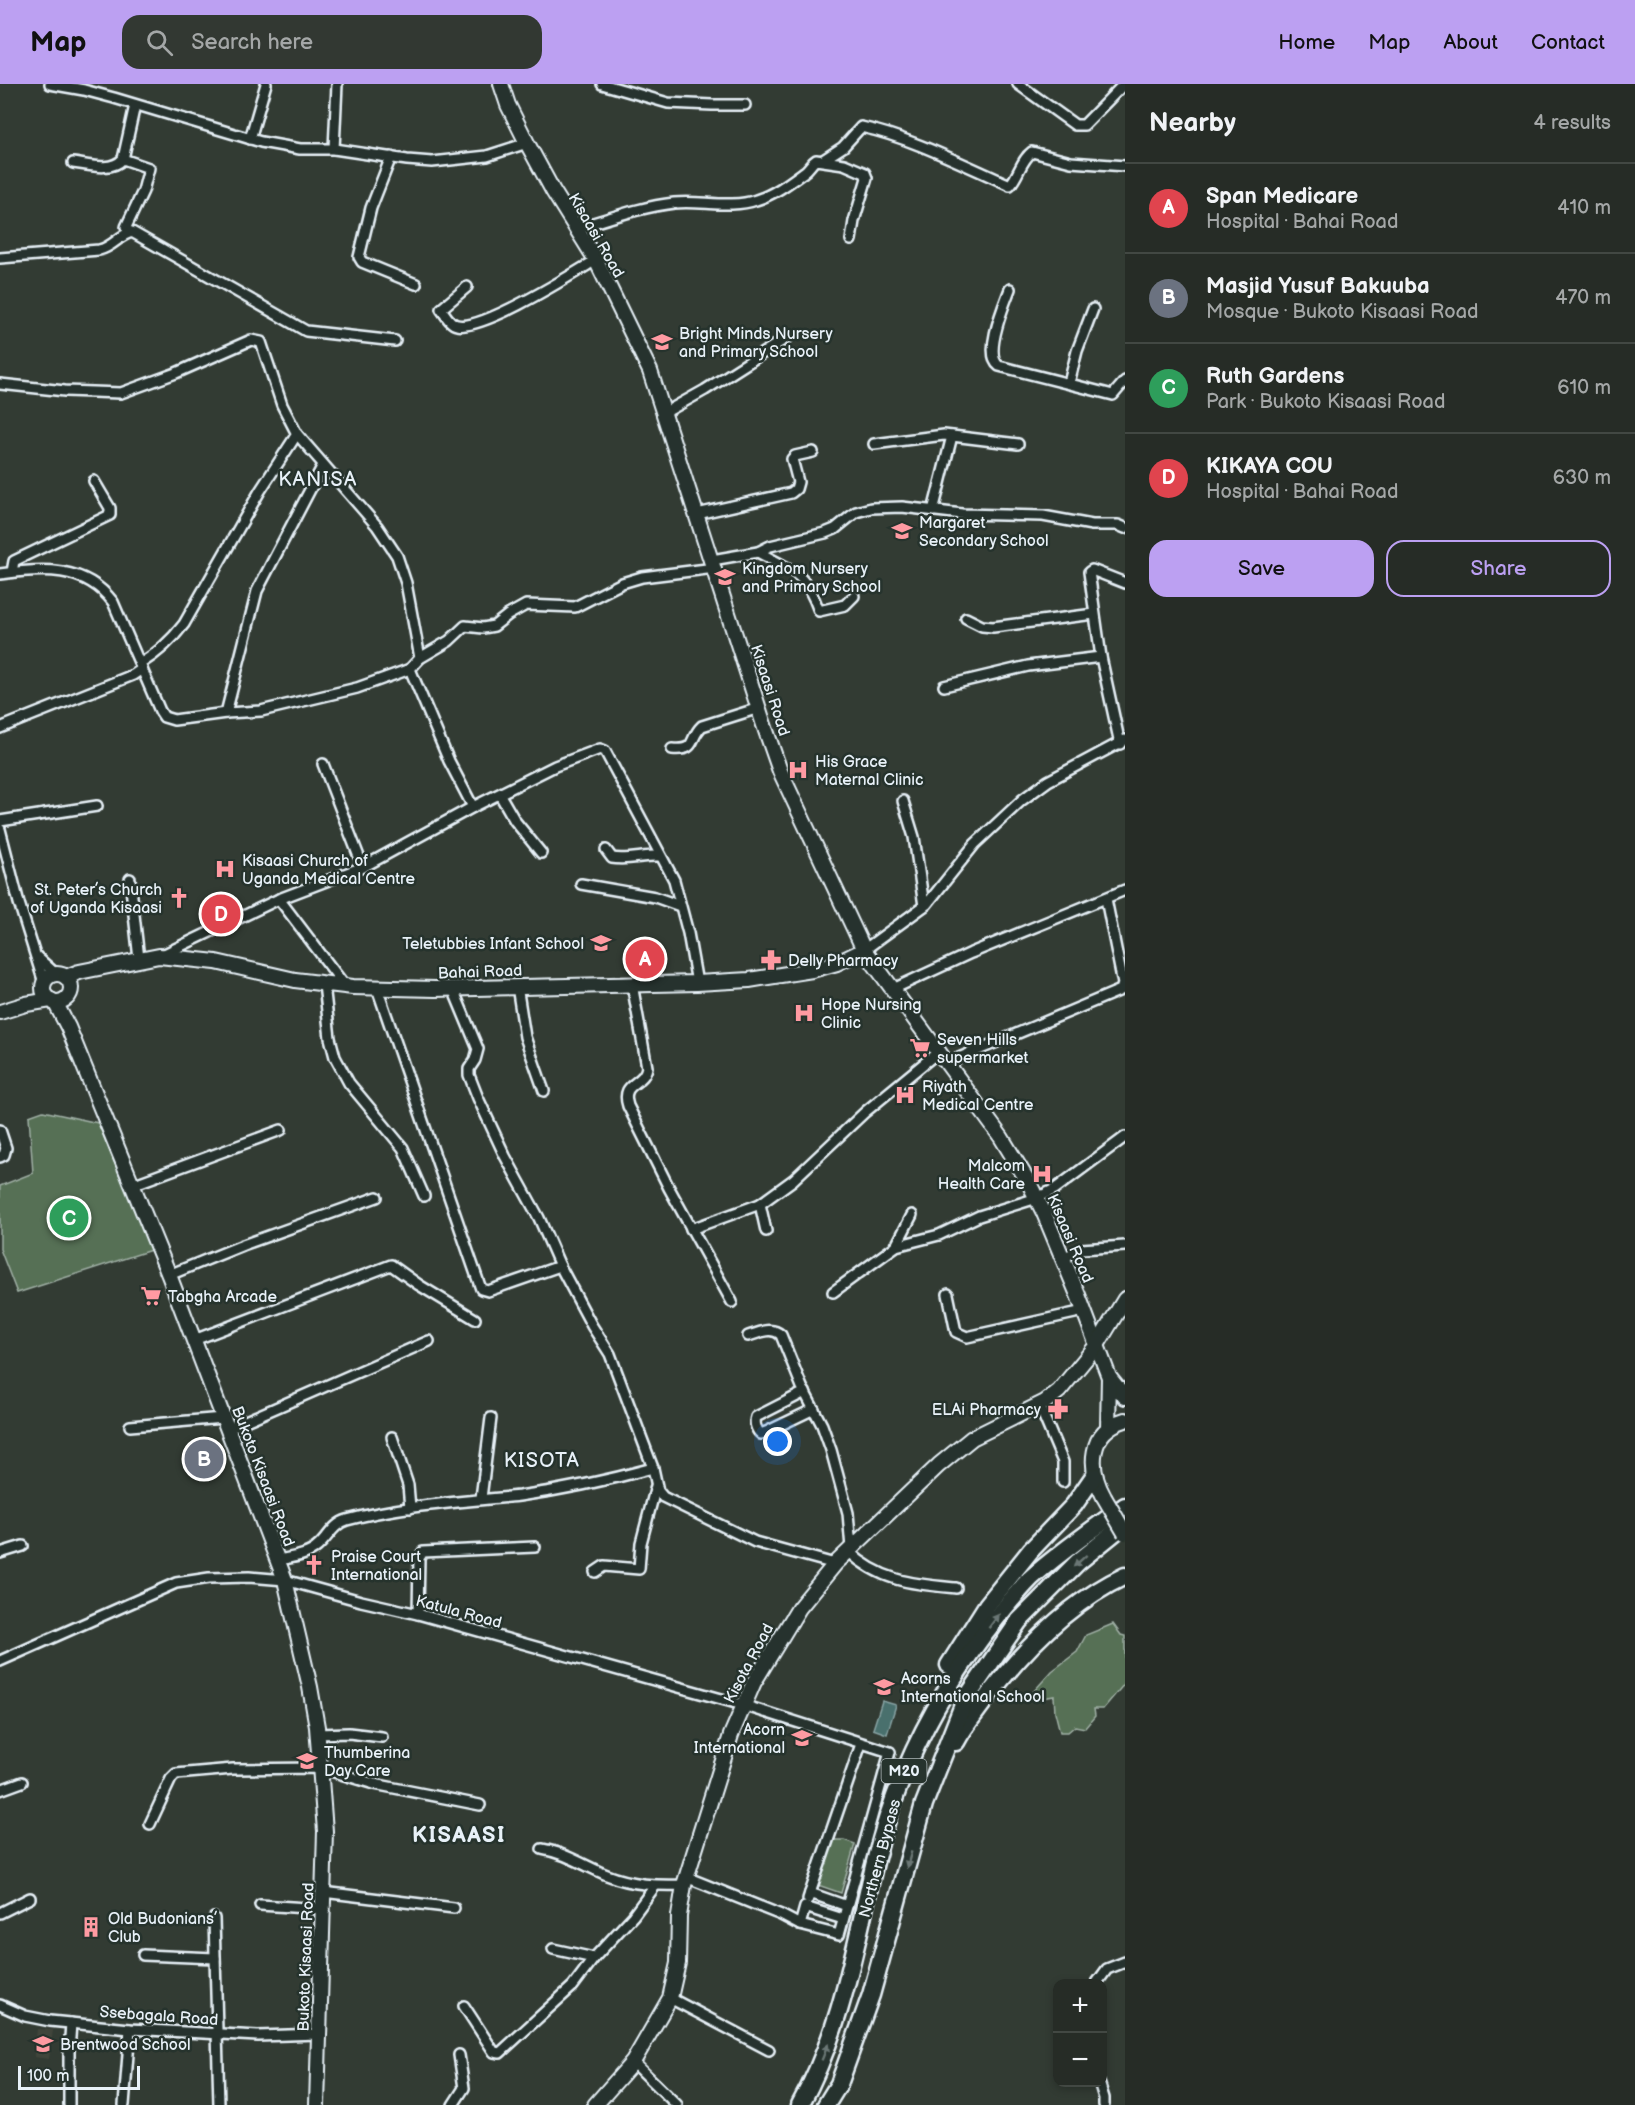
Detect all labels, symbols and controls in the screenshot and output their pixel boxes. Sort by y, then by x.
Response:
search box [122,15,542,69]
text: Map [30,26,86,59]
icon: search [143,26,176,59]
text: Search here [191,29,313,56]
text: Home [1278,30,1335,55]
text: Map [1368,30,1410,55]
text: About [1443,30,1498,55]
text: Contact [1531,30,1605,55]
text: Nearby [1149,108,1236,139]
text: 4 results [1533,111,1611,135]
text: Span Medicare [1206,183,1358,210]
street label: Kisaasi Road [564,190,628,282]
text: A [1162,196,1175,220]
text: 410 m [1557,196,1611,220]
text: Hospital · Bahai Road [1206,210,1398,234]
text: Masjid Yusuf Bakuuba [1206,273,1430,300]
text: B [1161,286,1176,310]
text: 470 m [1555,286,1611,310]
text: Mosque · Bukoto Kisaasi Road [1206,300,1478,324]
place label: Bright Minds Nursery and Primary School [679,325,833,362]
school or university icon: Bright Minds Nursery and Primary School [650,330,674,354]
text: Ruth Gardens [1206,363,1344,390]
text: C [1161,376,1176,400]
text: 610 m [1557,376,1611,400]
text: Park · Bukoto Kisaasi Road [1206,390,1445,414]
text: KIKAYA COU [1206,453,1333,480]
text: D [1162,466,1175,490]
text: 630 m [1553,466,1611,490]
district label: KANISA [278,468,358,492]
text: Hospital · Bahai Road [1206,480,1398,504]
place label: Margaret Secondary School [919,514,1049,551]
school or university icon: Margaret Secondary School [890,519,914,543]
button: Save [1149,540,1374,597]
button: Share [1386,540,1611,597]
place label: Kingdom Nursery and Primary School [742,560,881,597]
school or university icon: Kingdom Nursery and Primary School [713,565,737,589]
street label: Kisaasi Road [746,642,793,738]
place label: His Grace Maternal Clinic [815,753,924,790]
hospital icon: His Grace Maternal Clinic [786,758,810,782]
place label: Kisaasi Church of Uganda Medical Centre [242,852,416,889]
hospital icon: Kisaasi Church of Uganda Medical Centre [213,857,237,881]
place label: St. Peter’s Church of Uganda Kisaasi [30,881,162,918]
church icon: St. Peter’s Church of Uganda Kisaasi [167,886,191,910]
pin: D [202,892,240,936]
school or university icon: Teletubbies Infant School [589,931,613,955]
place label: Teletubbies Infant School [402,935,584,954]
pin: A [626,936,664,982]
pharmacy icon: Delly Pharmacy [759,948,783,972]
place label: Delly Pharmacy [788,952,899,971]
street label: Bahai Road [437,962,523,983]
place label: Hope Nursing Clinic [821,996,922,1033]
hospital icon: Hope Nursing Clinic [792,1001,816,1025]
place label: Seven Hills supermarket [937,1031,1028,1068]
supermarket icon: Seven Hills supermarket [908,1036,932,1060]
place label: Riyath Medical Centre [922,1078,1034,1115]
hospital icon: Riyath Medical Centre [893,1083,917,1107]
place label: Malcom Health Care [938,1157,1026,1194]
hospital icon: Malcom Health Care [1030,1162,1054,1186]
street label: Kisaasi Road [1042,1191,1097,1286]
pin: C [50,1196,88,1240]
supermarket icon: Tabgha Arcade [139,1284,163,1308]
place label: Tabgha Arcade [168,1288,277,1307]
pharmacy icon: ELAi Pharmacy [1046,1397,1070,1421]
place label: ELAi Pharmacy [932,1401,1042,1420]
street label: Bukoto Kisaasi Road [227,1404,298,1549]
your location [763,1427,792,1456]
pin: B [184,1436,224,1482]
district label: KISOTA [504,1449,580,1473]
place label: Praise Court International [331,1548,422,1585]
church icon: Praise Court International [302,1553,326,1577]
one-way arrow [1073,1554,1088,1567]
street label: Katula Road [413,1592,504,1633]
one-way arrow [988,1614,1000,1629]
street label: Kisota Road [720,1621,778,1707]
place label: Acorns International School [901,1670,1045,1707]
school or university icon: Acorns International School [872,1675,896,1699]
place label: Acorn International [694,1721,785,1758]
school or university icon: Acorn International [790,1726,814,1750]
place label: Thumberina Day Care [324,1744,410,1781]
school or university icon: Thumberina Day Care [295,1749,319,1773]
road number: M20 [882,1759,926,1783]
street label: Northern Bypass [856,1797,905,1920]
district label: KISAASI [412,1822,506,1849]
one-way arrow [904,1851,913,1869]
street label: Bukoto Kisaasi Road [294,1882,319,2032]
place label: Old Budonians’ Club [108,1910,217,1947]
building icon: Old Budonians’ Club [79,1915,103,1939]
map controls [1053,1979,1107,2087]
button: + [1053,1979,1107,2033]
street label: Ssebagala Road [99,2003,219,2030]
school or university icon: Brentwood School [31,2032,55,2056]
button: − [1053,2033,1107,2087]
place label: Brentwood School [60,2036,191,2055]
one-way arrow [821,2043,830,2061]
scale bar [18,2063,140,2090]
text: 100 m [27,2067,70,2086]

